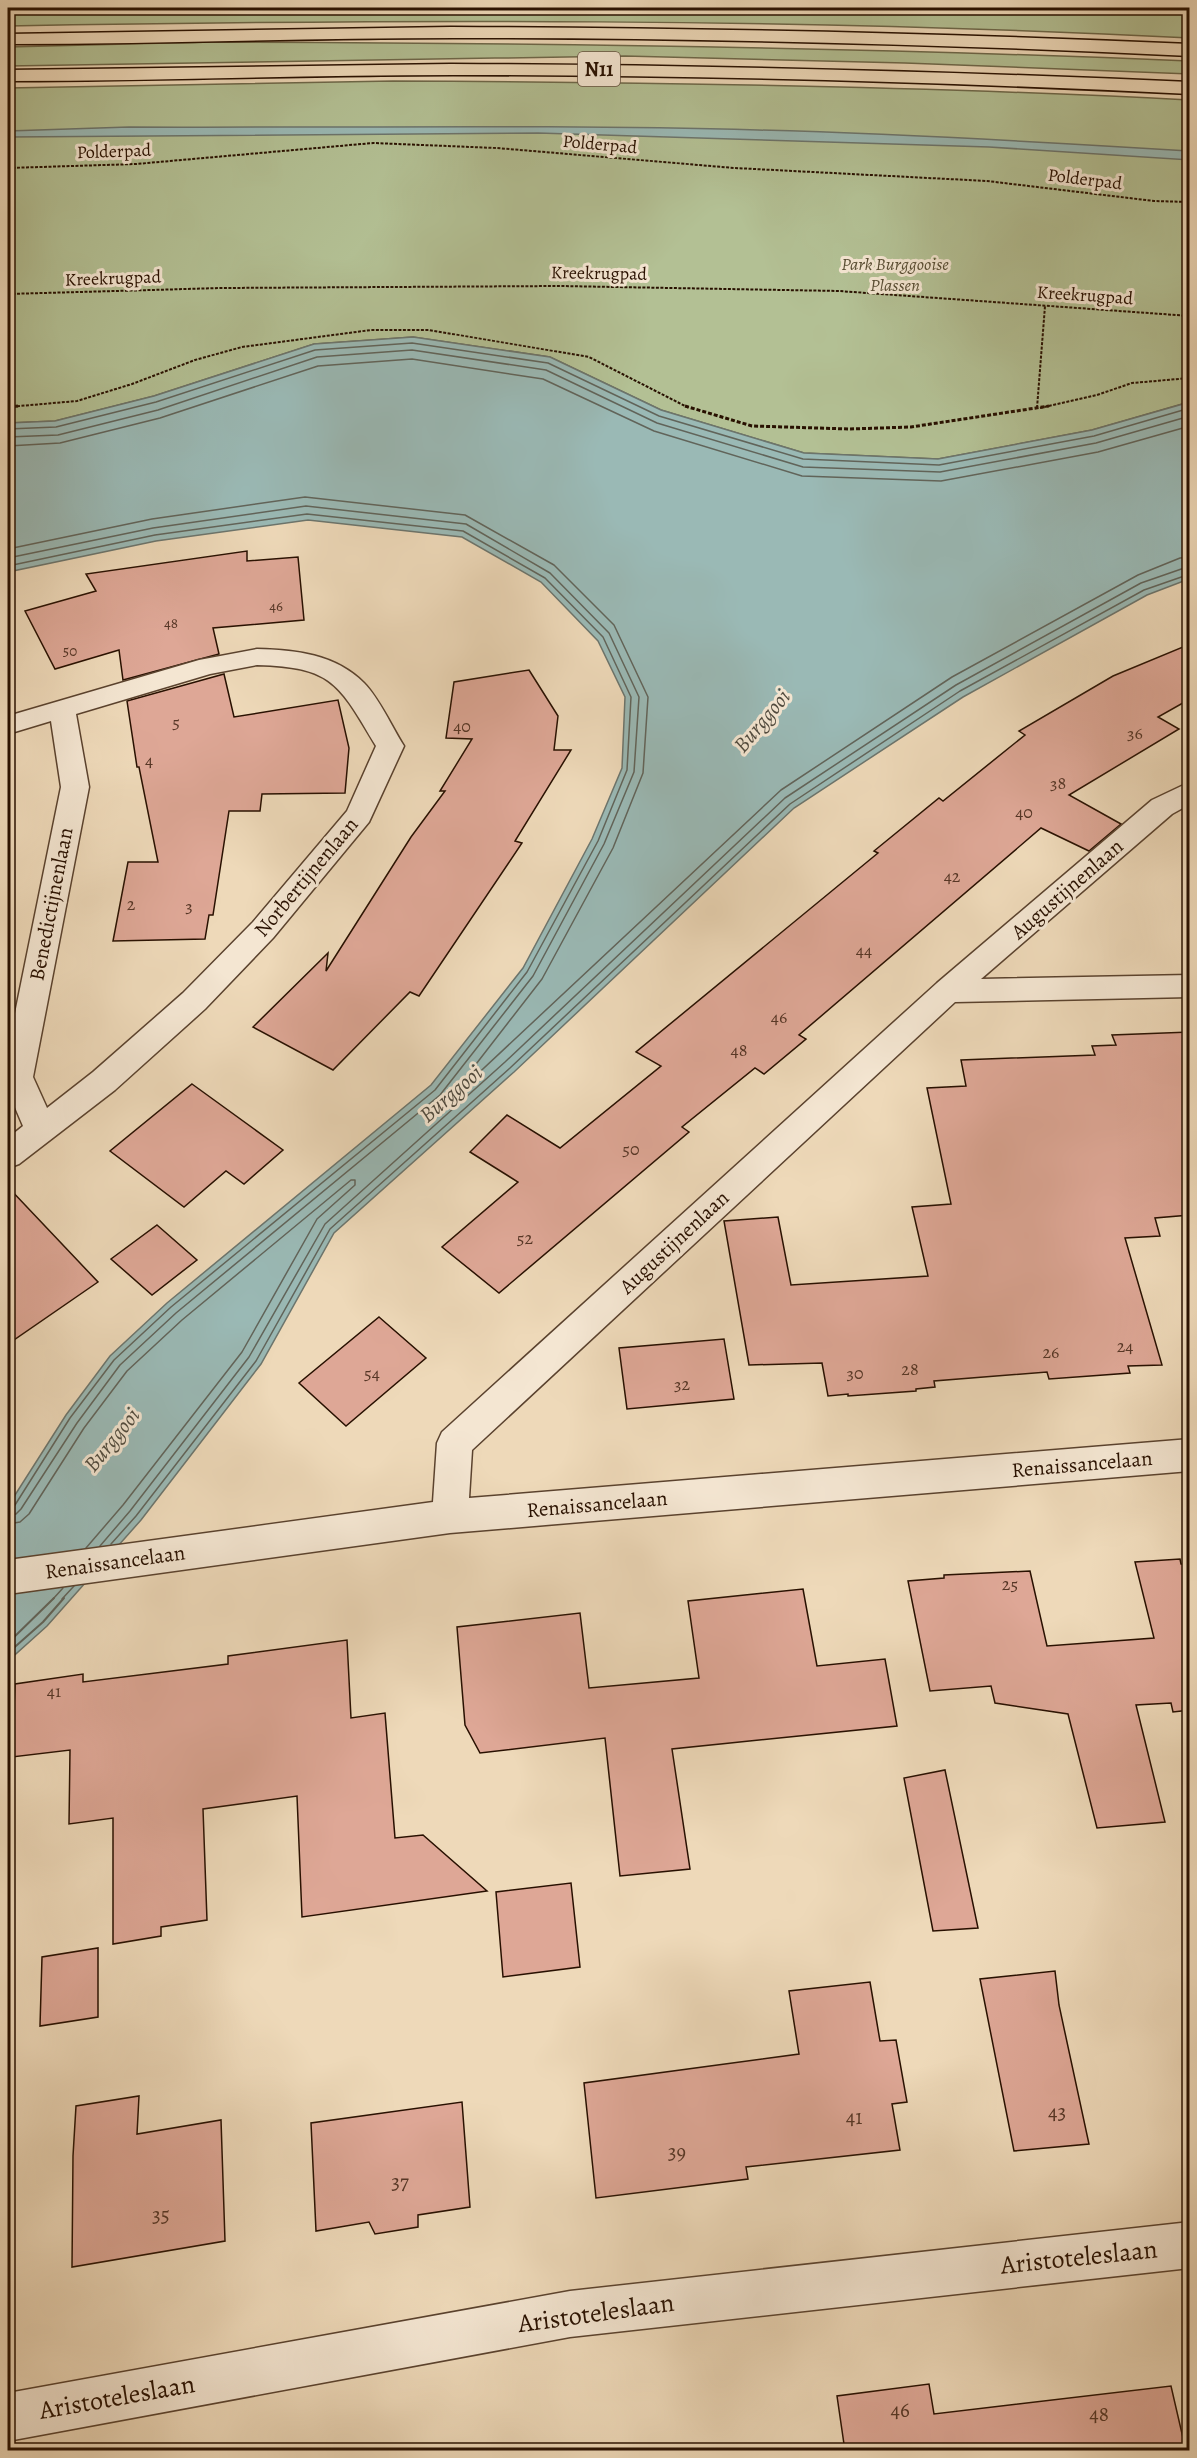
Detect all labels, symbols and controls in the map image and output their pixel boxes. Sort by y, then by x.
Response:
road number: N11 [578,52,620,86]
street label: Polderpad [562,129,639,159]
street label: Polderpad [76,138,152,164]
street label: Polderpad [1046,163,1124,195]
park label: Park Burggooise Plassen [841,252,949,297]
street label: Kreekrugpad [551,260,648,286]
street label: Kreekrugpad [64,264,162,292]
street label: Kreekrugpad [1036,280,1134,310]
house number: 46 [269,596,283,616]
house number: 48 [164,613,178,633]
house number: 50 [63,641,77,661]
water label: Burggooi [727,683,797,759]
house number: 5 [172,710,180,734]
house number: 40 [453,714,471,738]
house number: 36 [1127,721,1143,745]
house number: 4 [145,748,153,772]
house number: 38 [1050,771,1066,795]
house number: 40 [1015,800,1033,824]
street label: Norbertijnenlaan [248,811,364,943]
street label: Benedictijnenlaan [22,825,80,983]
street label: Augustijnenlaan [1004,832,1129,946]
house number: 42 [944,864,961,888]
house number: 2 [127,892,136,916]
house number: 3 [185,894,193,918]
house number: 44 [856,938,872,962]
house number: 46 [771,1005,787,1029]
house number: 48 [731,1038,747,1062]
water label: Burggooi [413,1058,489,1130]
house number: 50 [622,1137,640,1161]
street label: Augustijnenlaan [612,1184,735,1301]
house number: 52 [517,1226,534,1250]
house number: 24 [1117,1334,1133,1358]
house number: 26 [1043,1340,1059,1364]
house number: 28 [901,1357,919,1381]
house number: 54 [364,1361,380,1385]
house number: 30 [846,1361,864,1385]
house number: 32 [674,1372,690,1396]
water label: Burggooi [77,1402,147,1478]
street label: Renaissancelaan [1010,1444,1154,1484]
street label: Renaissancelaan [525,1484,669,1524]
street label: Renaissancelaan [43,1538,187,1586]
house number: 25 [1002,1572,1018,1596]
house number: 41 [47,1679,61,1703]
house number: 43 [1048,2098,1066,2126]
house number: 41 [846,2103,862,2131]
house number: 39 [668,2138,686,2166]
house number: 37 [391,2168,409,2196]
house number: 35 [152,2201,170,2229]
street label: Aristoteleslaan [998,2231,1159,2283]
street label: Aristoteleslaan [515,2285,676,2341]
street label: Aristoteleslaan [35,2366,198,2428]
house number: 46 [890,2396,910,2424]
house number: 48 [1089,2400,1109,2428]

